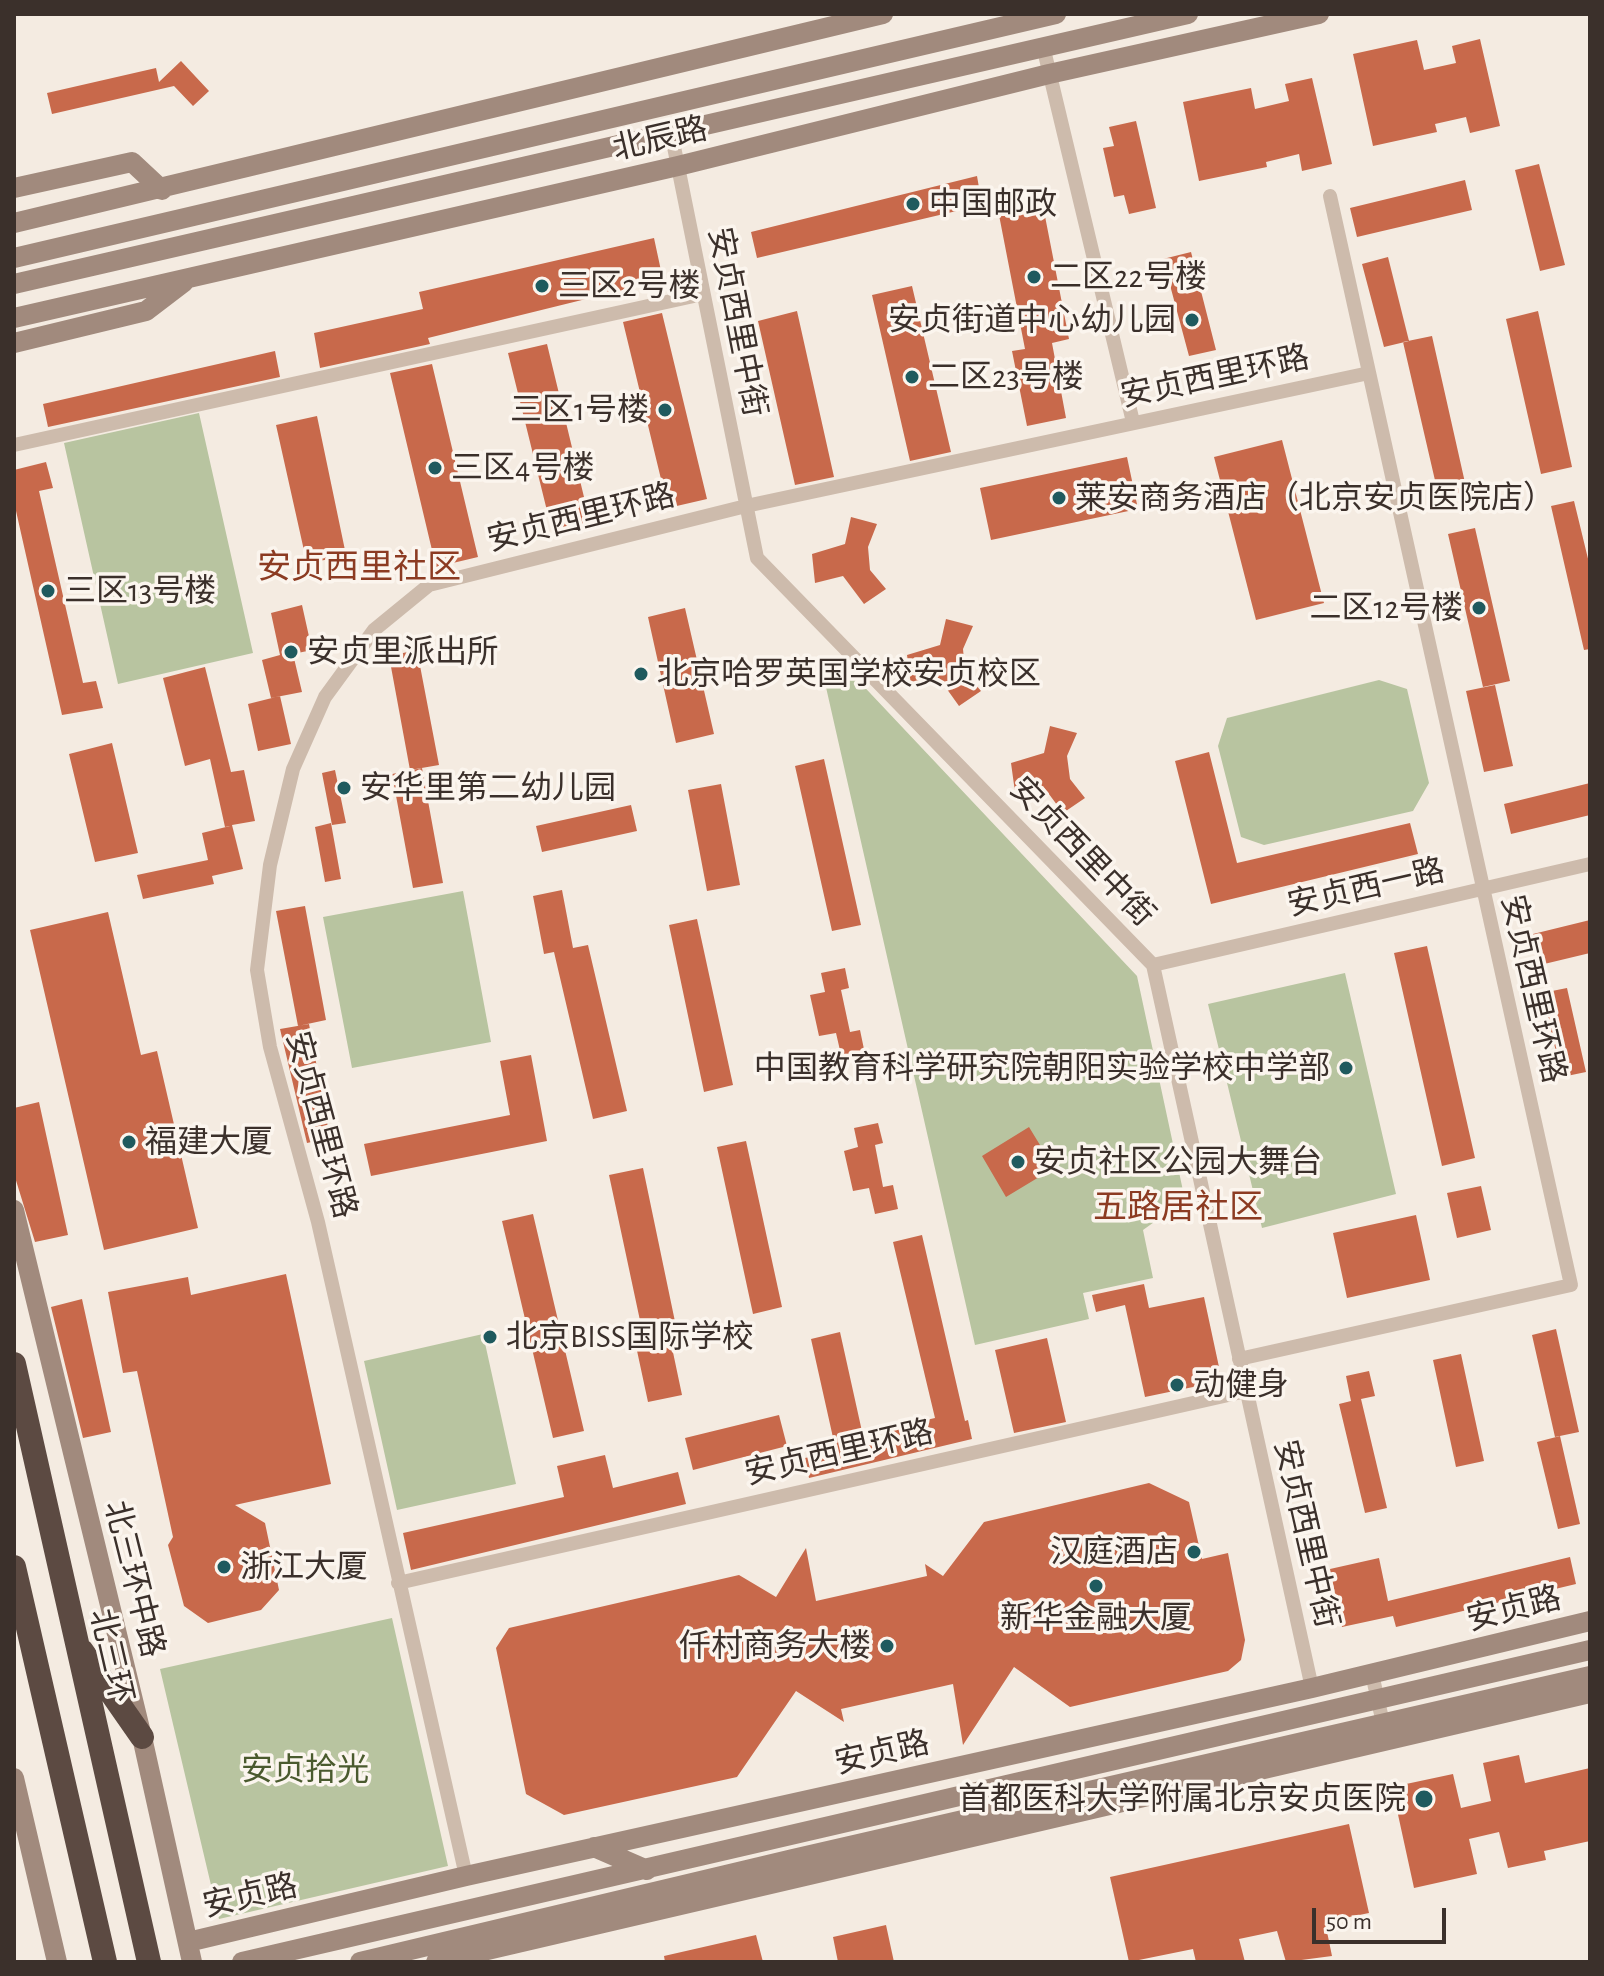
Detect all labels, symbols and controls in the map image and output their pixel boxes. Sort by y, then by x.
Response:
street label: 北辰路 [609,109,711,169]
place label: 中国邮政 [929,185,1057,223]
marker: 中国邮政 [904,195,922,213]
street label: 安贞西里中街 [700,224,774,420]
place label: 二区22号楼 [1050,258,1207,296]
place label: 三区2号楼 [558,267,701,305]
marker: 二区22号楼 [1025,268,1043,286]
marker: 三区2号楼 [533,277,551,295]
place label: 安贞街道中心幼儿园 [888,301,1176,339]
marker: 安贞街道中心幼儿园 [1183,311,1201,329]
street label: 安贞西里环路 [1117,338,1313,416]
place label: 二区23号楼 [928,358,1084,396]
marker: 二区23号楼 [903,368,921,386]
place label: 三区1号楼 [510,391,649,429]
marker: 三区1号楼 [656,401,674,419]
place label: 三区4号楼 [451,449,594,487]
marker: 三区4号楼 [426,459,444,477]
street label: 安贞西里环路 [483,476,679,560]
place label: 莱安商务酒店（北京安贞医院店） [1075,479,1555,517]
marker: 莱安商务酒店（北京安贞医院店） [1050,489,1068,507]
district label: 安贞西里社区 [257,548,461,588]
place label: 三区13号楼 [64,572,216,610]
marker: 三区13号楼 [39,582,57,600]
place label: 二区12号楼 [1309,589,1463,627]
marker: 二区12号楼 [1470,599,1488,617]
place label: 安贞里派出所 [307,633,499,671]
marker: 安贞里派出所 [282,643,300,661]
place label: 北京哈罗英国学校安贞校区 [657,655,1041,693]
marker: 北京哈罗英国学校安贞校区 [632,665,650,683]
place label: 安华里第二幼儿园 [360,769,616,807]
street label: 安贞西里中街 [1002,770,1162,934]
marker: 安华里第二幼儿园 [335,779,353,797]
street label: 安贞西一路 [1284,851,1448,925]
street label: 安贞西里环路 [1493,891,1573,1087]
street label: 安贞西里环路 [278,1027,364,1223]
place label: 中国教育科学研究院朝阳实验学校中学部 [754,1049,1330,1087]
marker: 中国教育科学研究院朝阳实验学校中学部 [1337,1059,1355,1077]
place label: 福建大厦 [145,1123,273,1161]
marker: 福建大厦 [120,1133,138,1151]
place label: 安贞社区公园大舞台 [1034,1143,1322,1181]
marker: 安贞社区公园大舞台 [1009,1153,1027,1171]
district label: 五路居社区 [1093,1188,1263,1228]
place label: 北京BISS国际学校 [506,1318,754,1356]
marker: 北京BISS国际学校 [481,1328,499,1346]
place label: 动健身 [1193,1366,1289,1404]
marker: 动健身 [1168,1376,1186,1394]
street label: 安贞西里环路 [741,1413,937,1493]
street label: 安贞西里中街 [1266,1436,1346,1632]
street label: 北三环中路 [96,1497,172,1661]
place label: 汉庭酒店 [1050,1533,1178,1571]
marker: 汉庭酒店 [1185,1543,1203,1561]
place label: 浙江大厦 [240,1548,368,1586]
marker: 浙江大厦 [215,1558,233,1576]
marker: 新华金融大厦 [1087,1577,1105,1595]
street label: 安贞路 [1463,1579,1565,1639]
place label: 新华金融大厦 [1000,1599,1192,1637]
street label: 北三环 [81,1605,141,1707]
place label: 仟村商务大楼 [679,1627,871,1665]
marker: 仟村商务大楼 [878,1637,896,1655]
street label: 安贞路 [831,1723,933,1783]
park label: 安贞拾光 [241,1751,369,1789]
place label: 首都医科大学附属北京安贞医院 [958,1780,1406,1818]
marker: 首都医科大学附属北京安贞医院 [1413,1788,1435,1810]
street label: 安贞路 [199,1866,301,1926]
scale bar [1316,1892,1450,1942]
text: 50 m [1326,1910,1372,1934]

